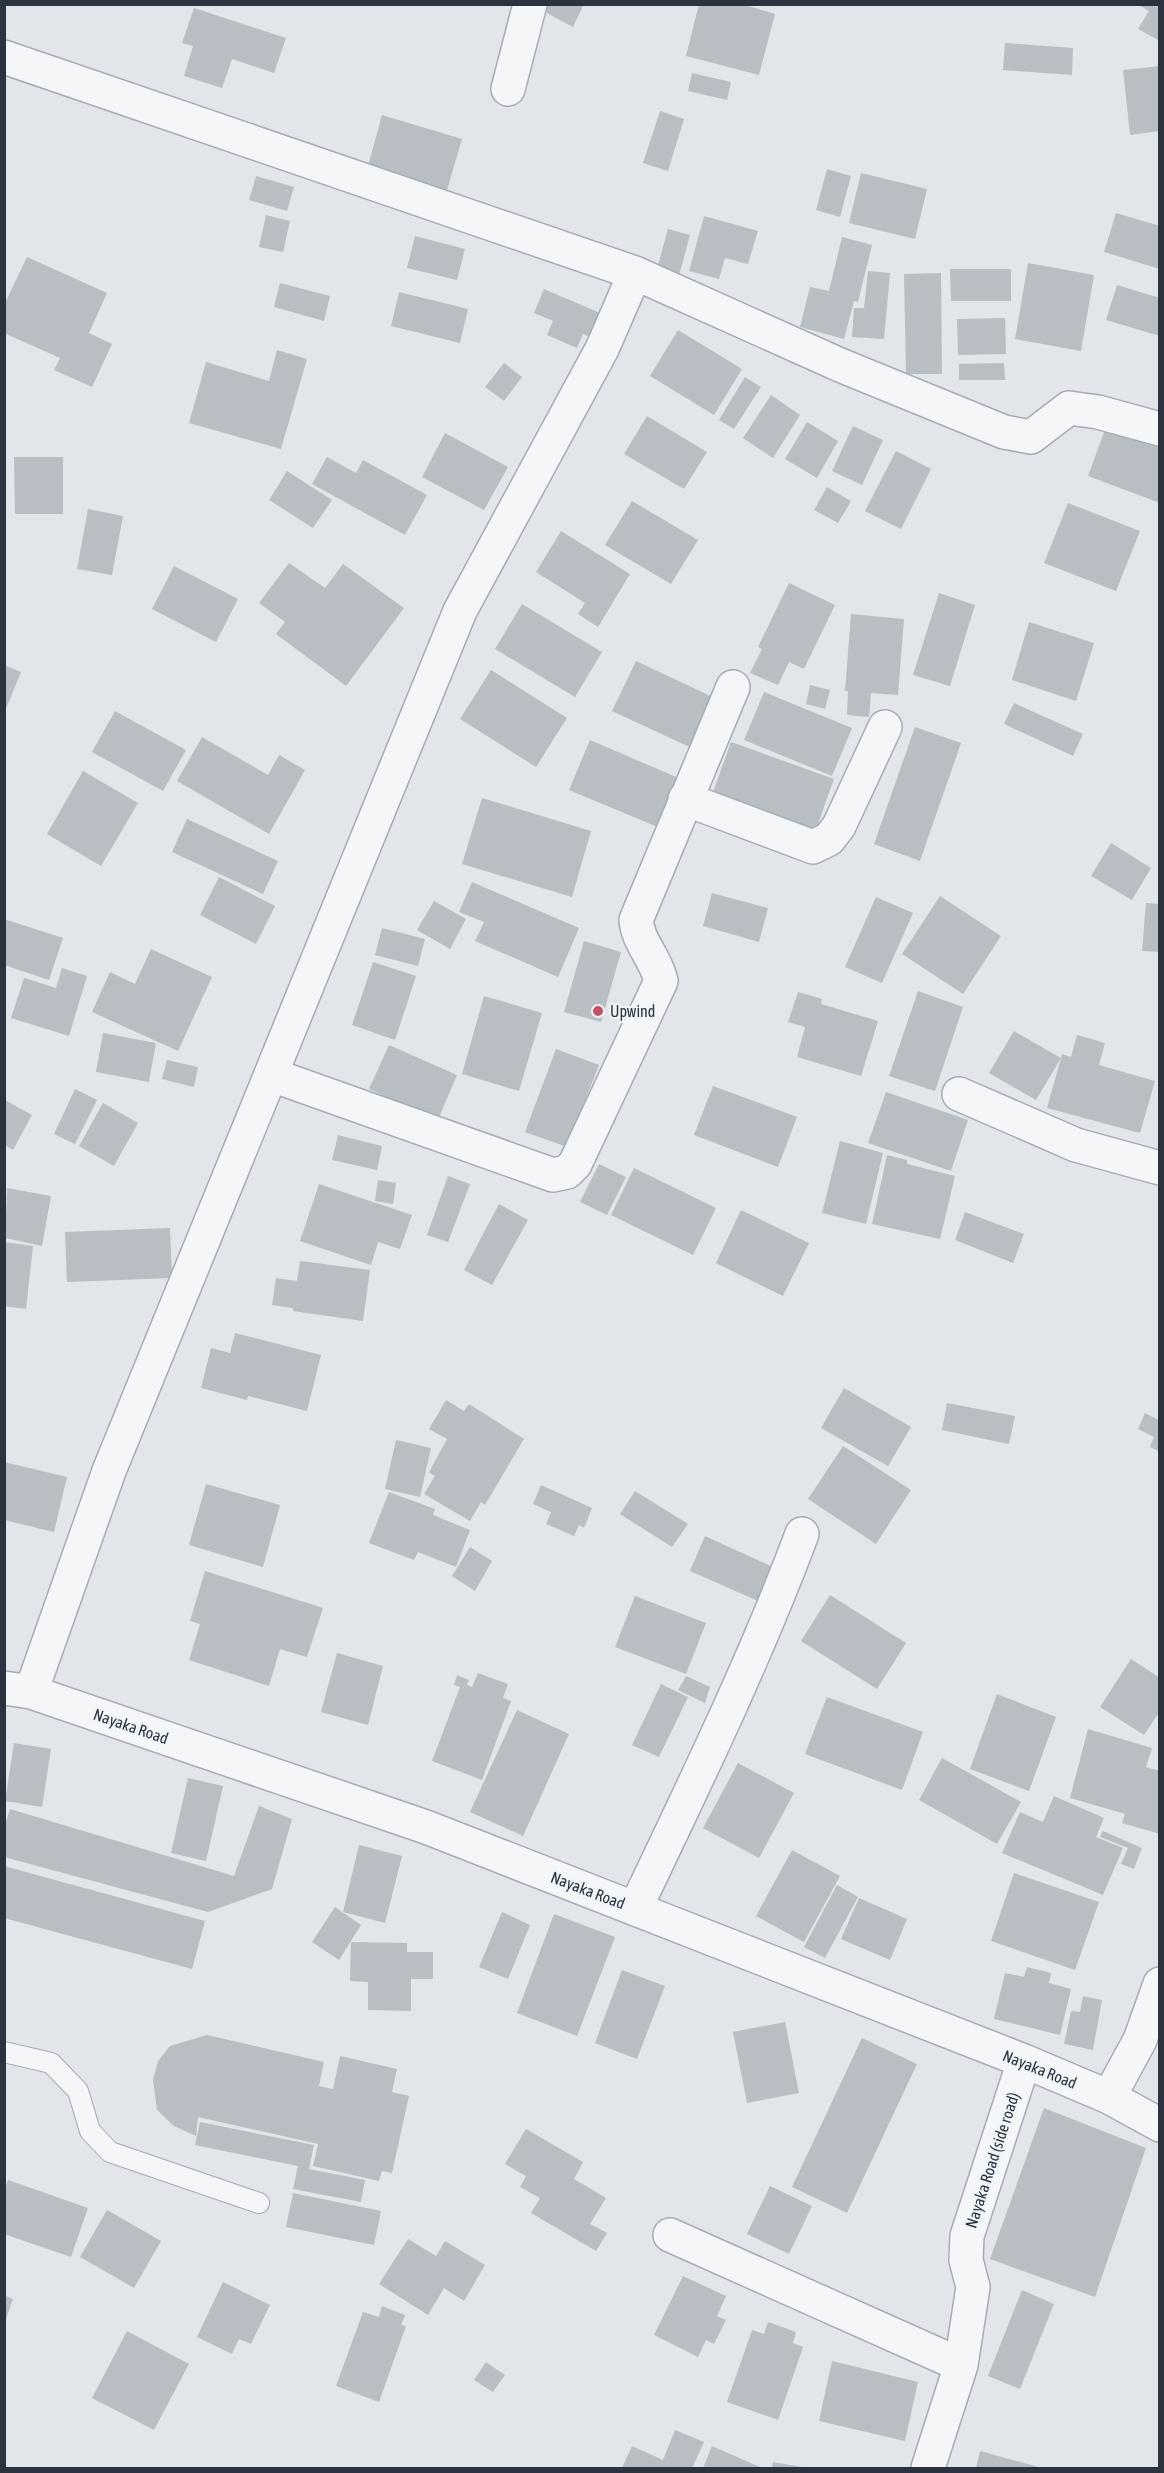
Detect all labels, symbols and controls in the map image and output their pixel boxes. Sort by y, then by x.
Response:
place label: Upwind [610,1002,655,1021]
marker: Upwind [591,1004,605,1018]
street label: Nayaka Road [91,1705,171,1748]
street label: Nayaka Road [548,1868,628,1913]
street label: Nayaka Road [1000,2046,1080,2093]
street label: Nayaka Road (side road) [962,2090,1023,2230]

